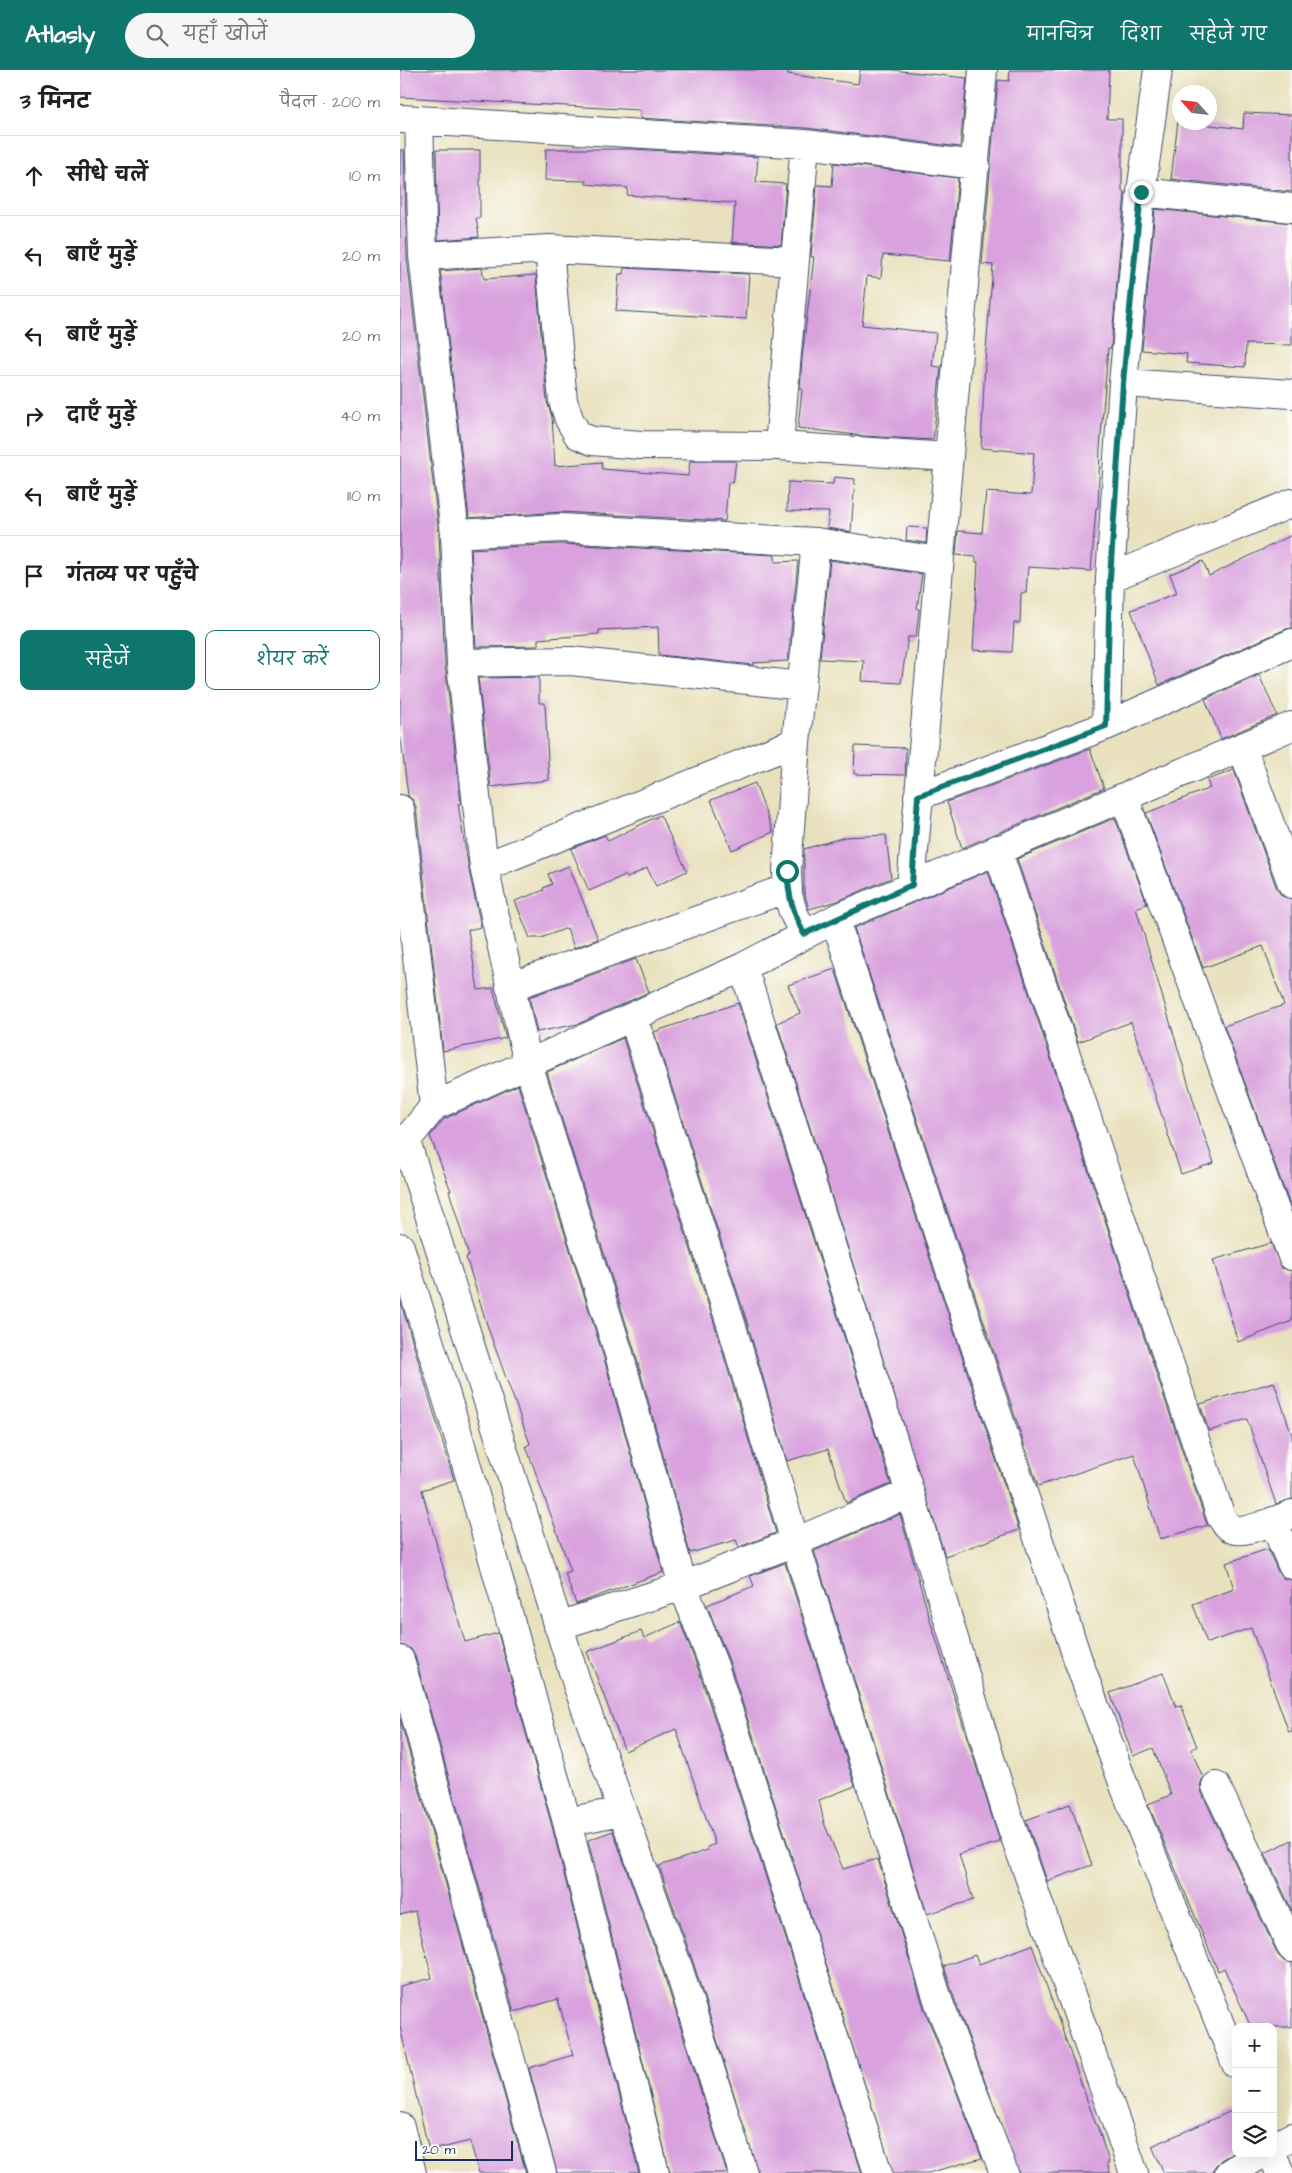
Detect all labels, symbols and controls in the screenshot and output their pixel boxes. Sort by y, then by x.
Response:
search box [125,13,475,58]
text: Atlasly [25,18,95,52]
icon: search [143,21,171,49]
text: यहाँ खोजें [183,21,267,48]
text: मानचित्र [1027,22,1093,47]
text: दिशा [1121,22,1162,47]
text: सहेजे गए [1190,22,1267,47]
north arrow [1172,85,1217,130]
text: 3 मिनट [20,87,90,116]
text: पैदल · 200 m [280,91,380,113]
icon: ahead [20,162,48,190]
text: सीधे चलें [67,162,148,189]
text: 10 m [349,165,380,187]
route end [1130,181,1153,204]
icon: left [20,242,48,270]
text: बाएँ मुड़ें [67,242,136,269]
text: 20 m [342,245,380,267]
icon: left [20,322,48,350]
text: बाएँ मुड़ें [67,322,136,349]
text: 20 m [342,325,380,347]
icon: right [20,402,48,430]
text: दाएँ मुड़ें [67,402,136,429]
text: 40 m [340,405,380,427]
icon: left [20,482,48,510]
text: बाएँ मुड़ें [67,482,136,509]
text: 110 m [347,485,380,507]
icon: arrive [20,562,48,590]
text: गंतव्य पर पहुँचे [67,562,198,589]
button: सहेजें [20,630,195,690]
button: शेयर करें [205,630,380,690]
route start [776,860,799,883]
map controls [1232,2023,1277,2158]
button: + [1232,2023,1277,2068]
button: − [1232,2068,1277,2113]
button: layers [1232,2113,1277,2158]
scale bar [415,2138,512,2161]
text: 20 m [422,2140,455,2160]

